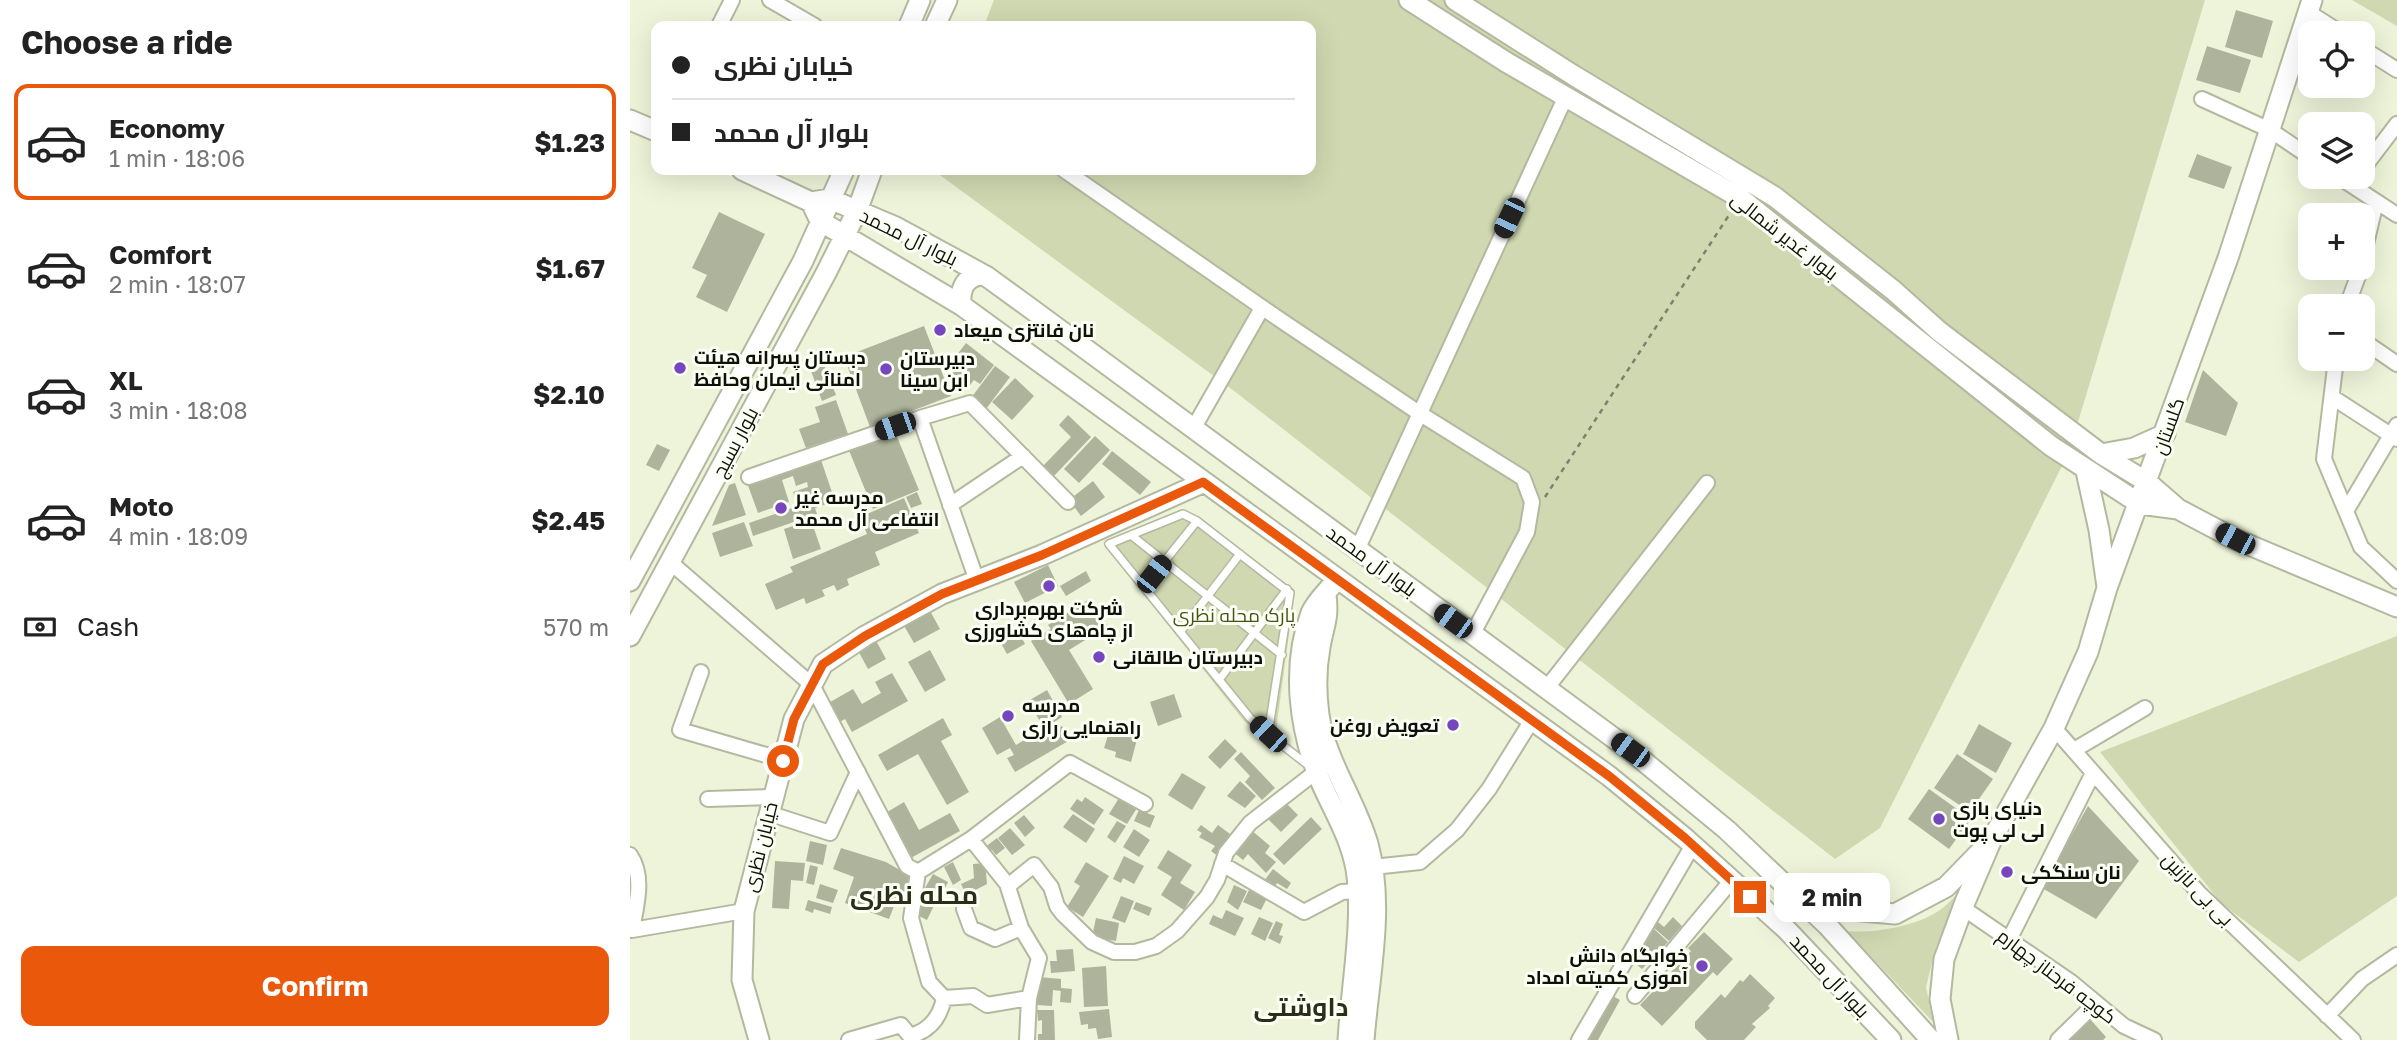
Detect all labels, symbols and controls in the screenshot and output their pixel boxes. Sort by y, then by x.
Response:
map controls [2298,21,2375,371]
button: locate [2298,21,2375,98]
text: Choose a ride [21,23,233,61]
text: خیابان نظری [714,50,853,81]
icon: car [25,111,88,174]
button: layers [2298,112,2375,189]
text: Economy [109,113,225,144]
text: بلوار آل محمد [714,117,869,148]
text: $1.23 [534,127,605,158]
text: 1 min · 18:06 [109,144,245,172]
street label: بلوار غدیر شمالی [1726,187,1844,285]
car [1491,195,1528,241]
street label: بلوار آل محمد [856,203,962,271]
button: + [2298,203,2375,280]
icon: car [25,237,88,300]
text: Comfort [109,239,212,270]
text: $1.67 [535,253,605,284]
text: 2 min · 18:07 [109,270,246,298]
button: − [2298,294,2375,371]
place label: نان فانتزی میعاد [954,318,1094,342]
marker: نان فانتزی میعاد [932,322,948,338]
place label: دبستان پسرانه هیئت امنائی ایمان وحافظ [694,345,866,391]
place label: دبیرستان ابن سینا [900,346,975,392]
marker: دبستان پسرانه هیئت امنائی ایمان وحافظ [672,360,688,376]
marker: دبیرستان ابن سینا [878,361,894,377]
icon: car [25,363,88,426]
text: XL [109,365,143,396]
text: $2.10 [533,379,605,410]
street label: گلستان [2147,394,2189,458]
text: 3 min · 18:08 [109,396,248,424]
street label: بلوار بسیج [707,403,765,482]
car [872,409,919,443]
place label: مدرسه غیر انتفاعی آل محمد [794,485,939,532]
icon: car [25,489,88,552]
text: Moto [109,491,174,522]
marker: مدرسه غیر انتفاعی آل محمد [773,500,789,516]
text: $2.45 [531,505,605,536]
street label: بلوار آل محمد [1322,520,1422,602]
car [2212,520,2259,558]
text: 4 min · 18:09 [109,522,248,550]
car [1133,551,1176,597]
marker: شرکت بهره‌برداری از چاه‌های کشاورزی [1041,578,1057,594]
place label: شرکت بهره‌برداری از چاه‌های کشاورزی [965,596,1133,644]
car [1430,600,1477,642]
park label: پارک محله نظری [1173,603,1295,628]
icon: cash [21,608,59,646]
text: Cash [77,611,139,642]
text: 570 m [543,613,609,641]
place label: دبیرستان طالقانی [1113,645,1263,669]
marker: دبیرستان طالقانی [1091,649,1107,665]
place label: مدرسه راهنمایی رازی [1022,693,1141,740]
marker: مدرسه راهنمایی رازی [1000,708,1016,724]
car [1246,712,1291,756]
place label: تعویض روغن [1330,713,1440,737]
marker: تعویض روغن [1445,717,1461,733]
car [1607,729,1654,771]
route start [767,745,799,777]
place label: دنیای بازی لی لی پوت [1953,796,2045,844]
street label: خیابان نظری [737,800,783,894]
marker: دنیای بازی لی لی پوت [1931,811,1947,827]
street label: بی بی نازنین [2157,847,2239,931]
place label: نان سنگکی [2021,860,2121,884]
marker: نان سنگکی [1999,864,2015,880]
callout: 2 min [1774,872,1890,922]
district label: محله نظری [850,879,978,910]
route end [1734,881,1766,913]
text: 2 min [1802,883,1862,911]
street label: کوچه فرحناز چهارم [1991,923,2121,1030]
street label: بلوار آل محمد [1785,929,1875,1023]
place label: خوابگاه دانش آموزی کمیته امداد [1526,943,1688,990]
button: Confirm [21,946,609,1026]
marker: خوابگاه دانش آموزی کمیته امداد [1694,958,1710,974]
district label: داوشتی [1254,991,1348,1023]

